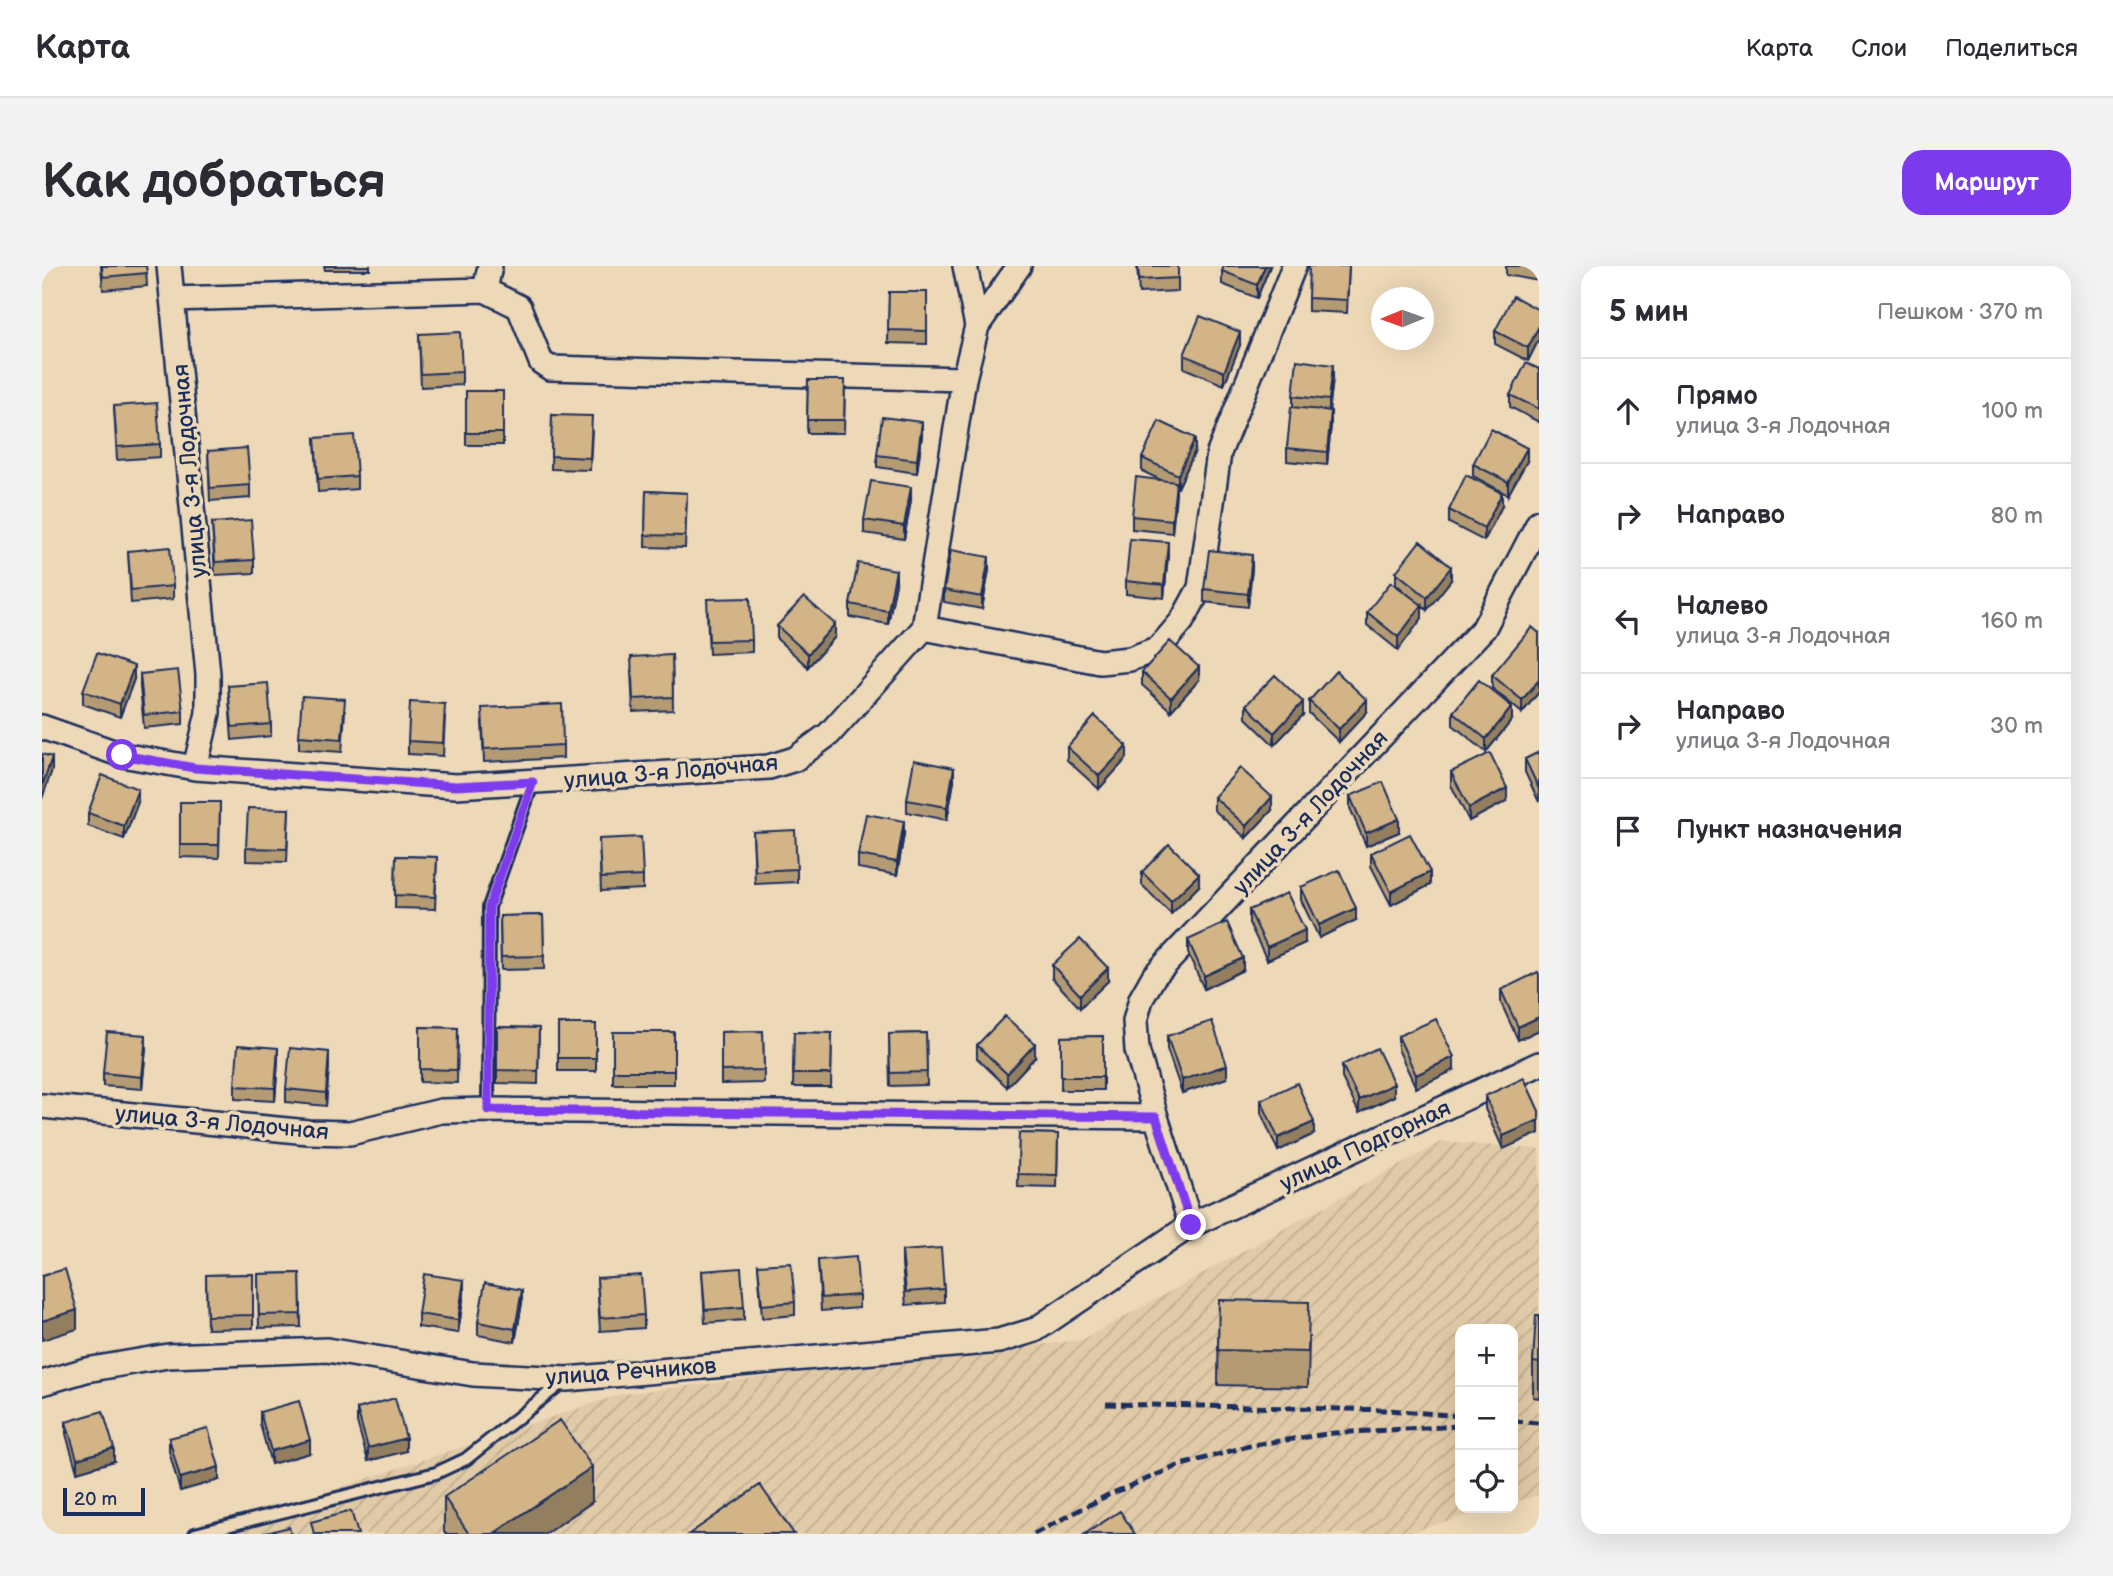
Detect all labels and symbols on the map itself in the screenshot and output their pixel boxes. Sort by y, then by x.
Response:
north arrow [1371,287,1434,350]
street label: улица 3-я Лодочная [167,363,213,579]
street label: улица 3-я Лодочная [1227,725,1394,901]
route start [106,739,137,770]
street label: улица 3-я Лодочная [563,749,779,795]
street label: улица Подгорная [1276,1094,1455,1198]
street label: улица 3-я Лодочная [114,1100,330,1146]
route end [1175,1209,1206,1240]
street label: улица Речников [545,1352,717,1392]
scale bar [63,1485,145,1517]

